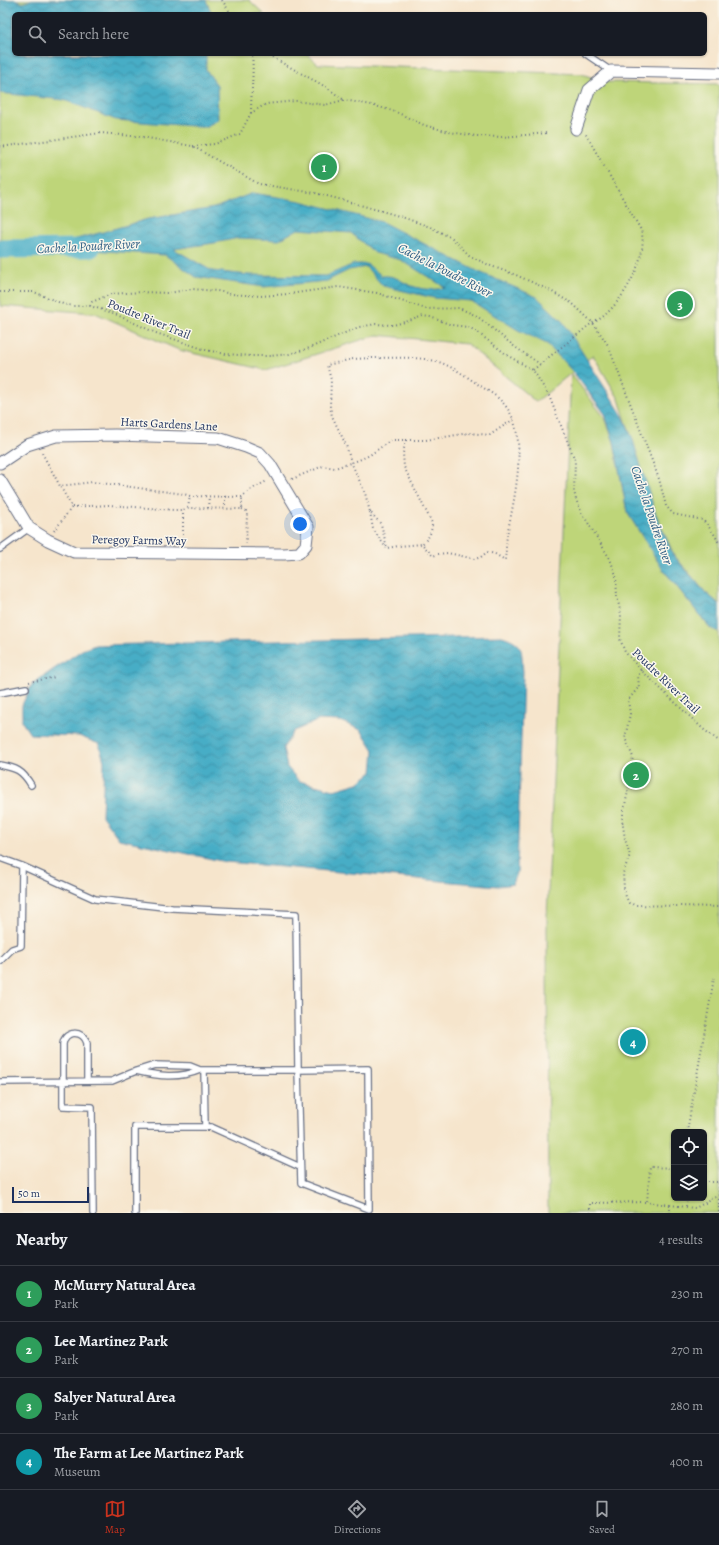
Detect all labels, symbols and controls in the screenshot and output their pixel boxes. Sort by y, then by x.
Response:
search box [12,12,707,56]
icon: search [26,23,48,45]
text: Search here [58,24,129,44]
pin: 1 [311,152,337,182]
water label: Cache la Poudre River [36,235,140,257]
water label: Cache la Poudre River [395,239,495,301]
pin: 3 [667,289,693,319]
street label: Poudre River Trail [105,295,193,343]
street label: Harts Gardens Lane [120,413,218,435]
water label: Cache la Poudre River [627,463,677,567]
your location [290,514,310,534]
street label: Peregoy Farms Way [92,531,187,549]
street label: Poudre River Trail [629,645,703,717]
pin: 2 [623,760,649,790]
pin: 4 [620,1027,646,1057]
map controls [671,1129,707,1201]
button: locate [671,1129,707,1165]
button: layers [671,1165,707,1201]
scale bar [12,1185,89,1204]
text: 50 m [18,1186,40,1201]
text: Nearby [16,1228,67,1251]
text: 4 results [659,1231,703,1248]
text: McMurry Natural Area [54,1275,196,1295]
text: 1 [27,1285,31,1302]
text: 230 m [671,1285,703,1302]
text: Park [54,1295,78,1312]
text: Lee Martinez Park [54,1331,168,1351]
text: 2 [26,1341,32,1358]
text: 270 m [671,1341,703,1358]
text: Park [54,1351,78,1368]
text: Salyer Natural Area [54,1387,176,1407]
text: 3 [26,1397,32,1414]
text: 280 m [670,1397,703,1414]
text: Park [54,1407,78,1424]
text: The Farm at Lee Martinez Park [54,1443,244,1463]
text: 4 [26,1453,32,1470]
text: 400 m [670,1453,703,1470]
text: Museum [54,1463,101,1480]
tab: Map [104,1498,126,1537]
tab: Directions [334,1498,381,1537]
tab: Saved [589,1498,615,1537]

